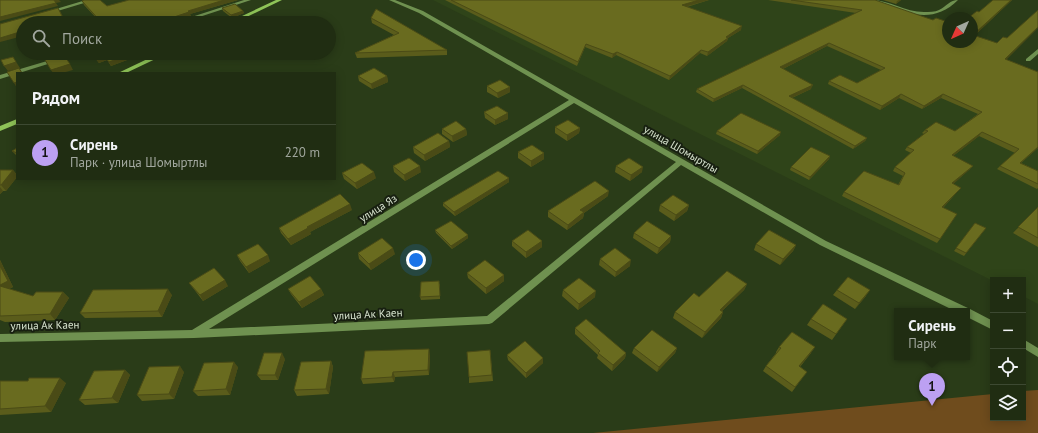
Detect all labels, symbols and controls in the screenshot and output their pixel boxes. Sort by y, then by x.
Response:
north arrow [942,12,978,48]
search box [16,16,336,60]
icon: search [30,27,52,49]
text: Поиск [62,29,102,48]
text: Рядом [32,87,80,109]
street label: улица Шомыртлы [641,122,721,176]
text: Сирень [70,135,118,154]
text: 1 [41,144,49,161]
text: 220 m [285,144,320,161]
text: Парк · улица Шомыртлы [70,154,207,171]
street label: улица Яз [356,191,400,225]
your location [406,250,426,270]
map controls [990,277,1026,421]
button: + [990,277,1026,313]
street label: улица Ак Каен [333,305,403,323]
popup [894,308,970,360]
button: − [990,313,1026,349]
text: Сирень [908,316,956,335]
street label: улица Ак Каен [10,317,80,333]
text: Парк [908,335,936,352]
button: locate [990,349,1026,385]
pin: 1 [919,373,945,406]
button: layers [990,385,1026,421]

